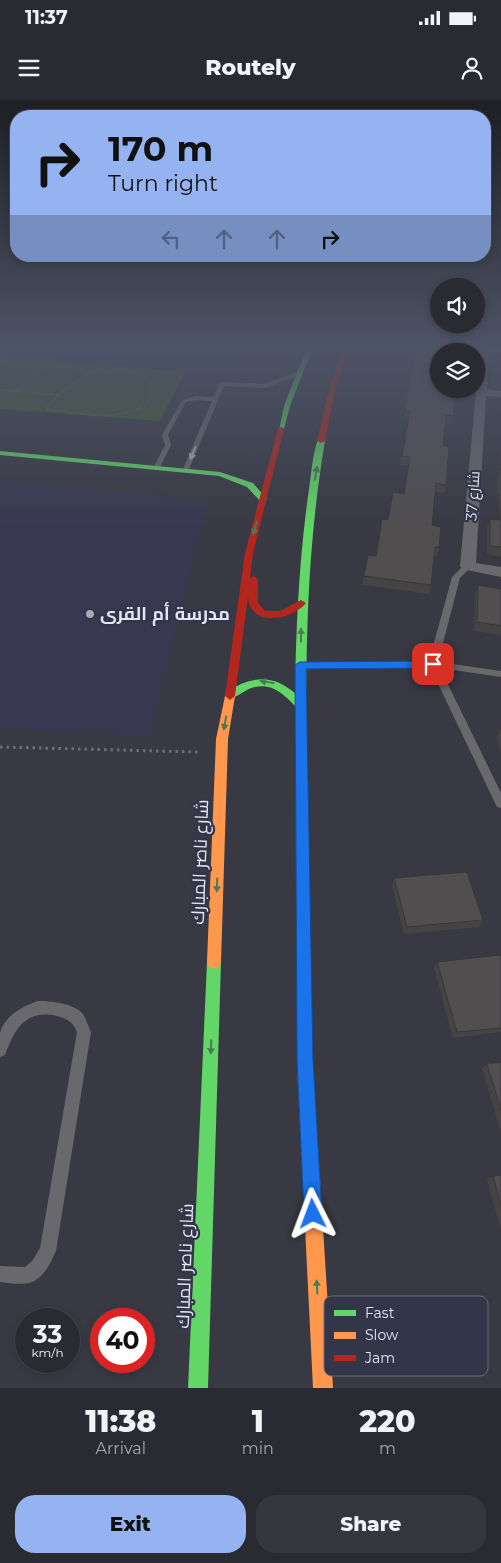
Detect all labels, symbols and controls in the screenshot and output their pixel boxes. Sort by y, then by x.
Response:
text: 11:37 [25,6,68,29]
icon: menu [15,54,43,82]
text: Routely [205,54,296,81]
icon: person [458,54,486,82]
text: 170 m [108,127,213,170]
icon: right [25,130,90,195]
text: Turn right [108,170,218,197]
icon: left [157,225,185,253]
icon: ahead [210,225,238,253]
icon: ahead [263,225,291,253]
icon: right [316,225,344,253]
map controls [430,278,485,398]
button: sound [430,278,485,333]
button: layers [430,343,485,398]
one-way arrow [188,446,196,460]
one-way arrow [312,465,320,481]
street label: شارع 37 [461,470,486,522]
one-way arrow [251,520,259,535]
place label: مدرسة أم القرى [100,601,230,626]
marker: مدرسة أم القرى [84,608,96,620]
one-way arrow [297,627,305,643]
pin [412,643,454,685]
icon: arrive [419,650,447,678]
one-way arrow [259,678,275,686]
one-way arrow [220,715,228,731]
street label: شارع ناصر المبارك [187,799,214,925]
one-way arrow [212,877,220,893]
one-way arrow [206,1040,214,1056]
position arrow [286,1187,338,1239]
street label: شارع ناصر المبارك [172,1203,199,1329]
one-way arrow [313,1279,321,1295]
legend [324,1296,488,1376]
text: Fast [365,1304,395,1322]
speed limit sign: 40 [90,1308,155,1373]
text: 33 [33,1319,62,1349]
text: Slow [365,1326,399,1344]
text: km/h [31,1345,64,1360]
text: Jam [364,1349,395,1367]
text: 11:38 [85,1403,156,1440]
text: 1 [252,1403,264,1440]
text: 220 [359,1403,416,1440]
text: Arrival [96,1439,146,1458]
text: min [242,1439,274,1458]
text: m [379,1439,396,1458]
button: Exit [15,1495,246,1553]
button: Share [256,1495,486,1553]

